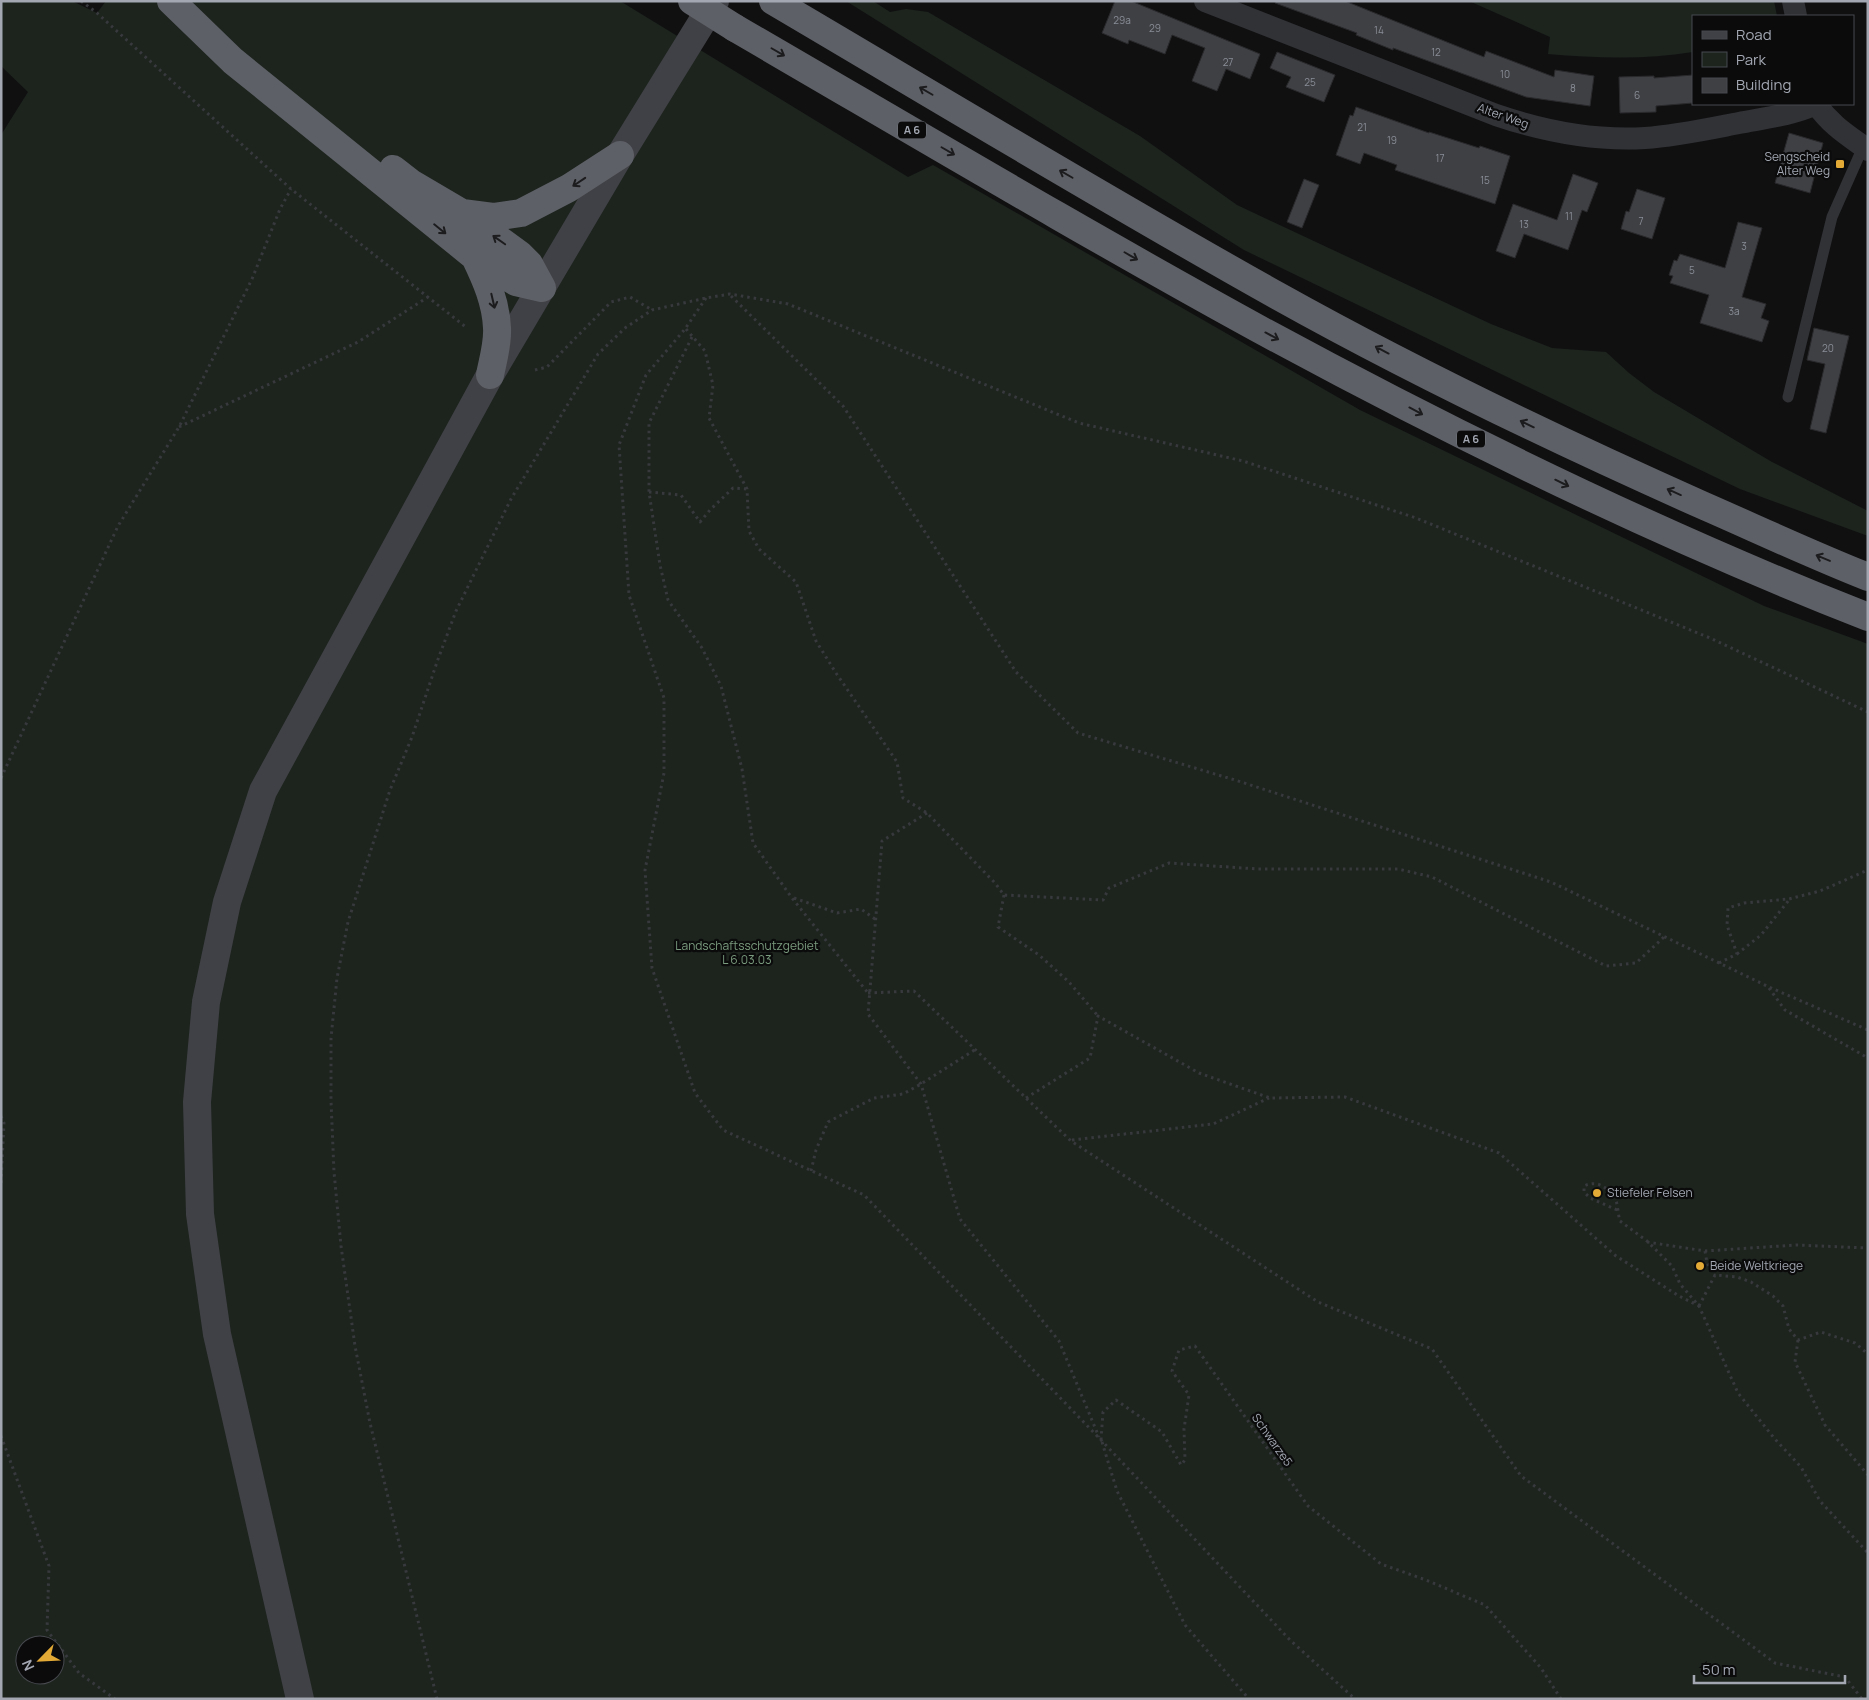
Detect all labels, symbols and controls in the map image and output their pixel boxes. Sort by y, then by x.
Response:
house number: 29a [1113,13,1131,27]
legend [1692,15,1854,105]
house number: 29 [1149,21,1161,35]
house number: 14 [1374,23,1384,37]
text: Road [1736,24,1772,45]
house number: 12 [1431,45,1441,59]
one-way arrow [770,48,784,58]
text: Park [1736,49,1766,70]
house number: 27 [1223,55,1233,69]
house number: 10 [1500,67,1510,81]
text: Building [1736,74,1791,95]
house number: 25 [1304,75,1316,89]
house number: 8 [1570,81,1576,95]
one-way arrow [919,86,933,96]
house number: 6 [1634,88,1640,102]
street label: Alter Weg [1475,99,1531,132]
house number: 21 [1357,120,1367,134]
road number: A 6 [898,122,926,138]
house number: 19 [1387,133,1397,147]
one-way arrow [941,147,955,157]
place label: Sengscheid Alter Weg [1765,148,1830,179]
house number: 17 [1436,151,1444,165]
marker: Sengscheid Alter Weg [1834,158,1846,170]
one-way arrow [1059,168,1073,178]
house number: 15 [1480,173,1490,187]
one-way arrow [572,177,586,187]
house number: 11 [1565,209,1573,223]
house number: 7 [1638,214,1644,228]
house number: 13 [1519,217,1529,231]
one-way arrow [433,223,446,234]
one-way arrow [492,235,506,245]
house number: 3 [1741,239,1747,253]
one-way arrow [1123,251,1138,261]
house number: 5 [1689,263,1695,277]
one-way arrow [488,292,498,308]
house number: 3a [1728,304,1740,318]
one-way arrow [1265,331,1280,341]
house number: 20 [1822,341,1834,355]
one-way arrow [1375,345,1390,354]
one-way arrow [1408,407,1423,416]
one-way arrow [1520,418,1535,428]
road number: A 6 [1457,430,1485,448]
one-way arrow [1554,479,1569,488]
one-way arrow [1667,487,1682,497]
one-way arrow [1816,553,1831,562]
park label: Landschaftsschutzgebiet L 6.03.03 [675,937,819,968]
place label: Stiefeler Felsen [1607,1184,1693,1201]
marker: Stiefeler Felsen [1591,1187,1603,1199]
place label: Beide Weltkriege [1710,1257,1803,1274]
marker: Beide Weltkriege [1694,1260,1706,1272]
street label: Schwarze5 [1248,1410,1297,1470]
north arrow [15,1635,65,1685]
scale bar [1694,1652,1845,1684]
text: N [17,1657,38,1674]
text: 50 m [1702,1659,1736,1680]

